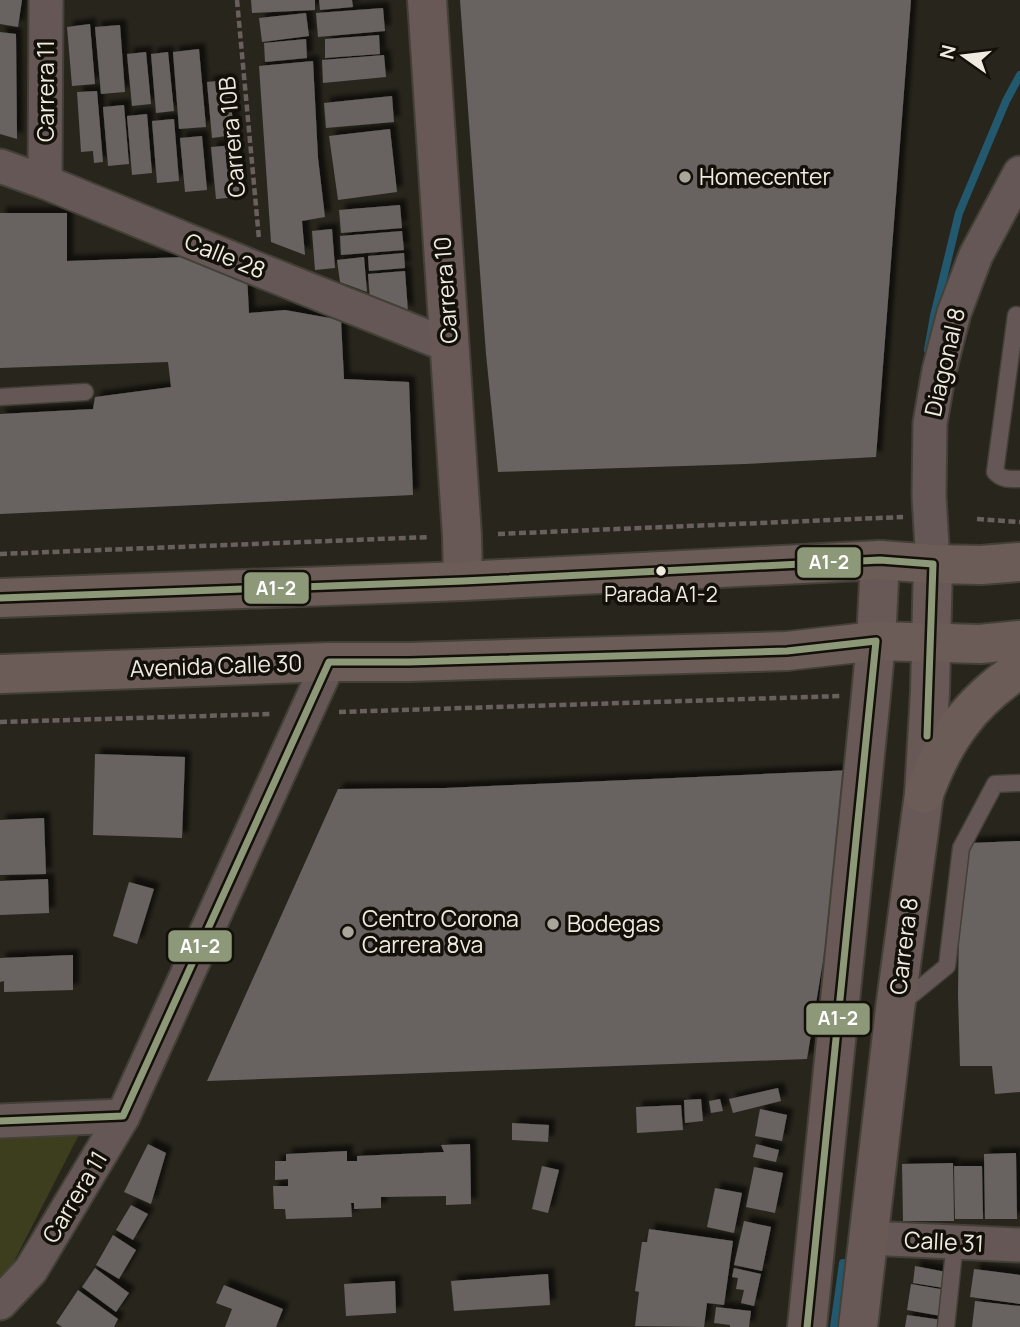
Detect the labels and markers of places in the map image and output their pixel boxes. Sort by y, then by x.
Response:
place label: Homecenter [699,160,831,192]
marker: Homecenter [677,169,693,185]
marker: Parada A1-2 [654,564,668,578]
place label: Parada A1-2 [604,580,718,608]
place label: Centro Corona Carrera 8va [362,902,519,960]
place label: Bodegas [567,907,660,939]
marker: Bodegas [545,916,561,932]
marker: Centro Corona Carrera 8va [340,924,356,940]

